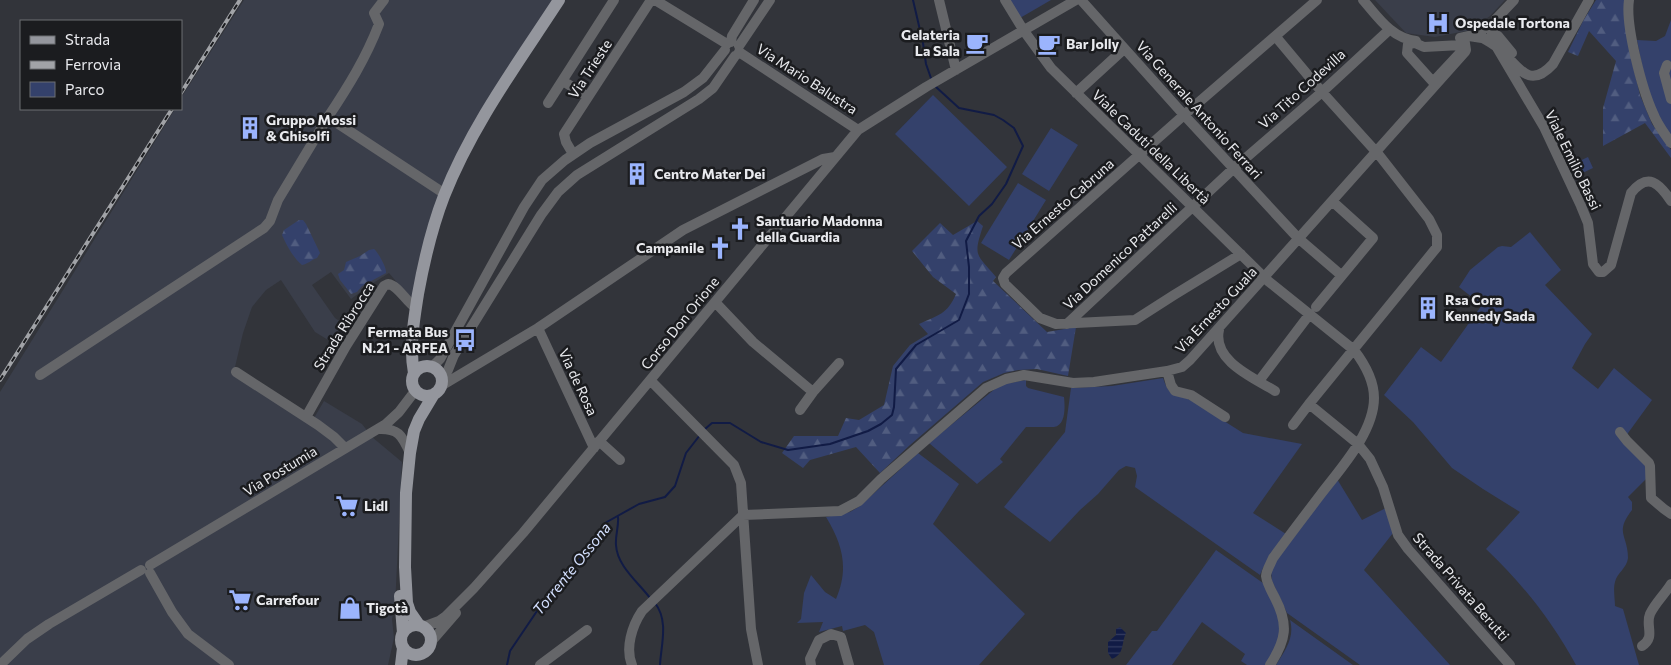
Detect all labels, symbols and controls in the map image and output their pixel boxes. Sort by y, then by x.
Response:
hospital icon: Ospedale Tortona [1425,10,1451,36]
place label: Ospedale Tortona [1455,14,1570,31]
legend [20,20,182,110]
place label: Gelateria La Sala [901,26,960,59]
text: Strada [65,30,110,48]
cafe icon: Gelateria La Sala [964,30,990,56]
cafe icon: Bar Jolly [1036,31,1062,57]
place label: Bar Jolly [1066,35,1120,52]
street label: Via Trieste [564,36,615,101]
street label: Via Generale Antonio Ferrari [1133,37,1266,182]
street label: Via Mario Balustra [754,40,861,117]
street label: Via Tito Codevilla [1255,45,1349,132]
text: Ferrovia [65,55,121,73]
text: Parco [65,80,104,98]
street label: Viale Caduti della Libertà [1089,86,1214,207]
street label: Viale Emilio Bassi [1542,107,1605,213]
place label: Gruppo Mossi & Ghisolfi [266,111,356,144]
building icon: Gruppo Mossi & Ghisolfi [237,115,263,141]
street label: Via Ernesto Cabruna [1008,155,1117,253]
building icon: Centro Mater Dei [624,161,650,187]
place label: Centro Mater Dei [654,165,766,182]
street label: Via Domenico Pattarelli [1059,198,1180,313]
place label: Santuario Madonna della Guardia [756,212,883,245]
church icon: Santuario Madonna della Guardia [727,216,753,242]
church icon: Campanile [707,235,733,261]
place label: Campanile [636,239,704,256]
street label: Via Ernesto Guala [1171,263,1260,356]
street label: Corso Don Orione [637,273,722,373]
street label: Strada Ribrocca [310,278,377,373]
place label: Rsa Cora Kennedy Sada [1445,291,1535,324]
building icon: Rsa Cora Kennedy Sada [1415,295,1441,321]
place label: Fermata Bus N.21 - ARFEA [362,323,448,356]
bus stop icon: Fermata Bus N.21 - ARFEA [452,327,478,353]
street label: Via de Rosa [555,345,601,418]
street label: Via Postumia [240,442,320,499]
supermarket icon: Lidl [334,493,360,519]
place label: Lidl [364,497,388,514]
water label: Torrente Ossona [528,518,614,618]
street label: Strada Privata Berutti [1410,529,1513,644]
supermarket icon: Carrefour [227,587,253,613]
place label: Carrefour [256,591,319,608]
shop icon: Tigotà [337,595,363,621]
place label: Tigotà [366,599,408,616]

